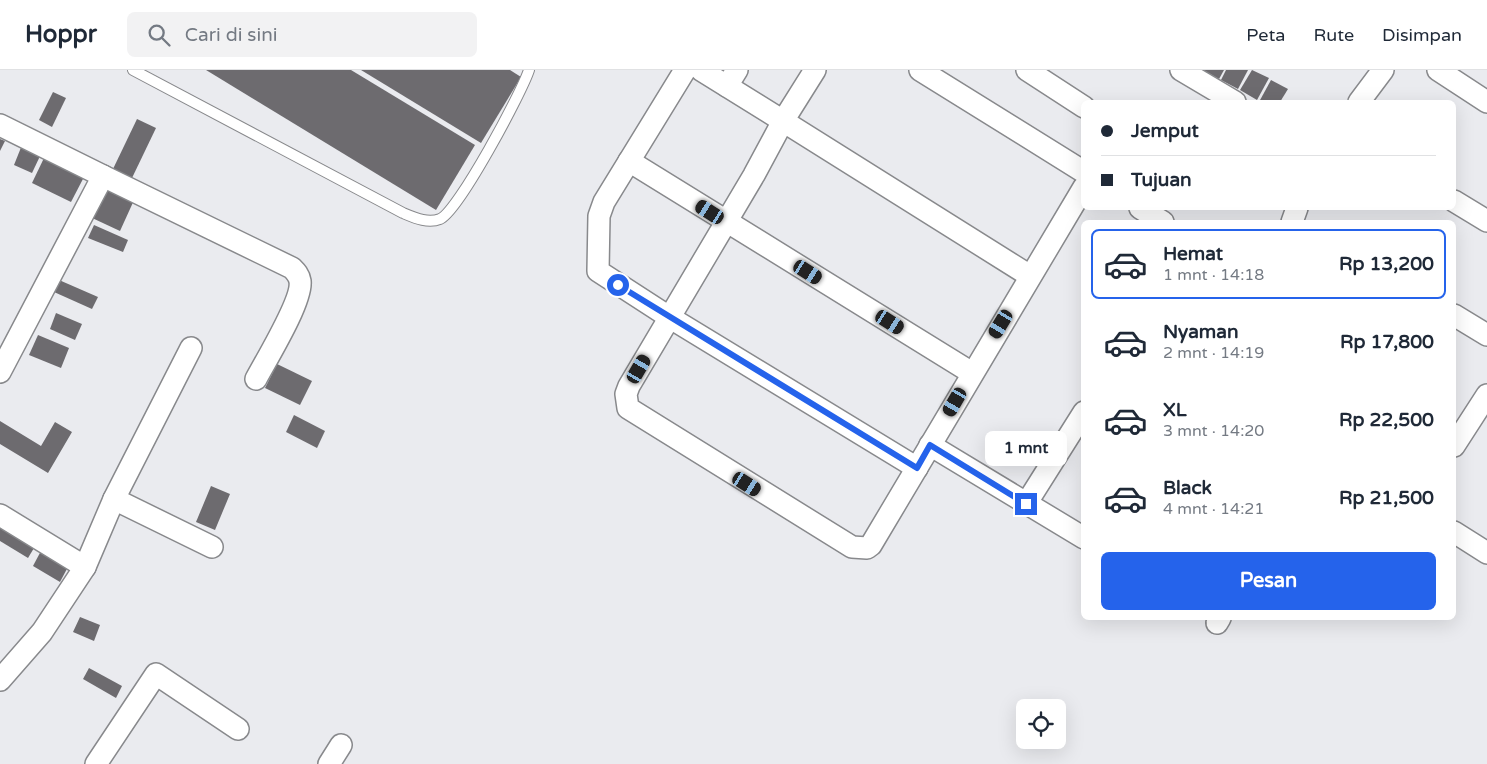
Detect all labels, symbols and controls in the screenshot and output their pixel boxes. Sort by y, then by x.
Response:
search box [127,12,477,57]
text: Hoppr [25,20,97,49]
icon: search [145,21,173,49]
text: Cari di sini [185,24,278,46]
text: Peta [1246,24,1285,46]
text: Rute [1313,24,1354,46]
text: Disimpan [1382,24,1462,46]
text: Jemput [1131,120,1199,142]
text: Tujuan [1131,169,1192,191]
car [693,198,726,226]
icon: car [1103,242,1148,287]
text: Hemat [1163,243,1223,265]
text: Rp 13,200 [1339,253,1434,275]
car [791,258,824,286]
text: 1 mnt · 14:18 [1163,265,1264,285]
route start [607,274,629,296]
car [986,307,1015,341]
car [873,308,906,336]
icon: car [1103,320,1148,365]
text: Nyaman [1163,321,1239,343]
text: Rp 17,800 [1340,331,1434,353]
text: 2 mnt · 14:19 [1163,343,1264,363]
car [625,352,652,386]
car [941,385,968,419]
icon: car [1103,398,1148,443]
text: XL [1163,399,1187,421]
text: Rp 22,500 [1339,409,1434,431]
text: 3 mnt · 14:20 [1163,421,1264,441]
callout: 1 mnt [985,432,1067,466]
text: 1 mnt [1004,438,1048,458]
car [730,470,763,498]
icon: car [1103,476,1148,521]
text: Black [1163,477,1212,499]
text: Rp 21,500 [1339,487,1434,509]
route end [1015,493,1037,515]
text: 4 mnt · 14:21 [1163,499,1264,519]
button: Pesan [1101,552,1436,610]
map controls [1016,699,1066,749]
button: locate [1016,699,1066,749]

